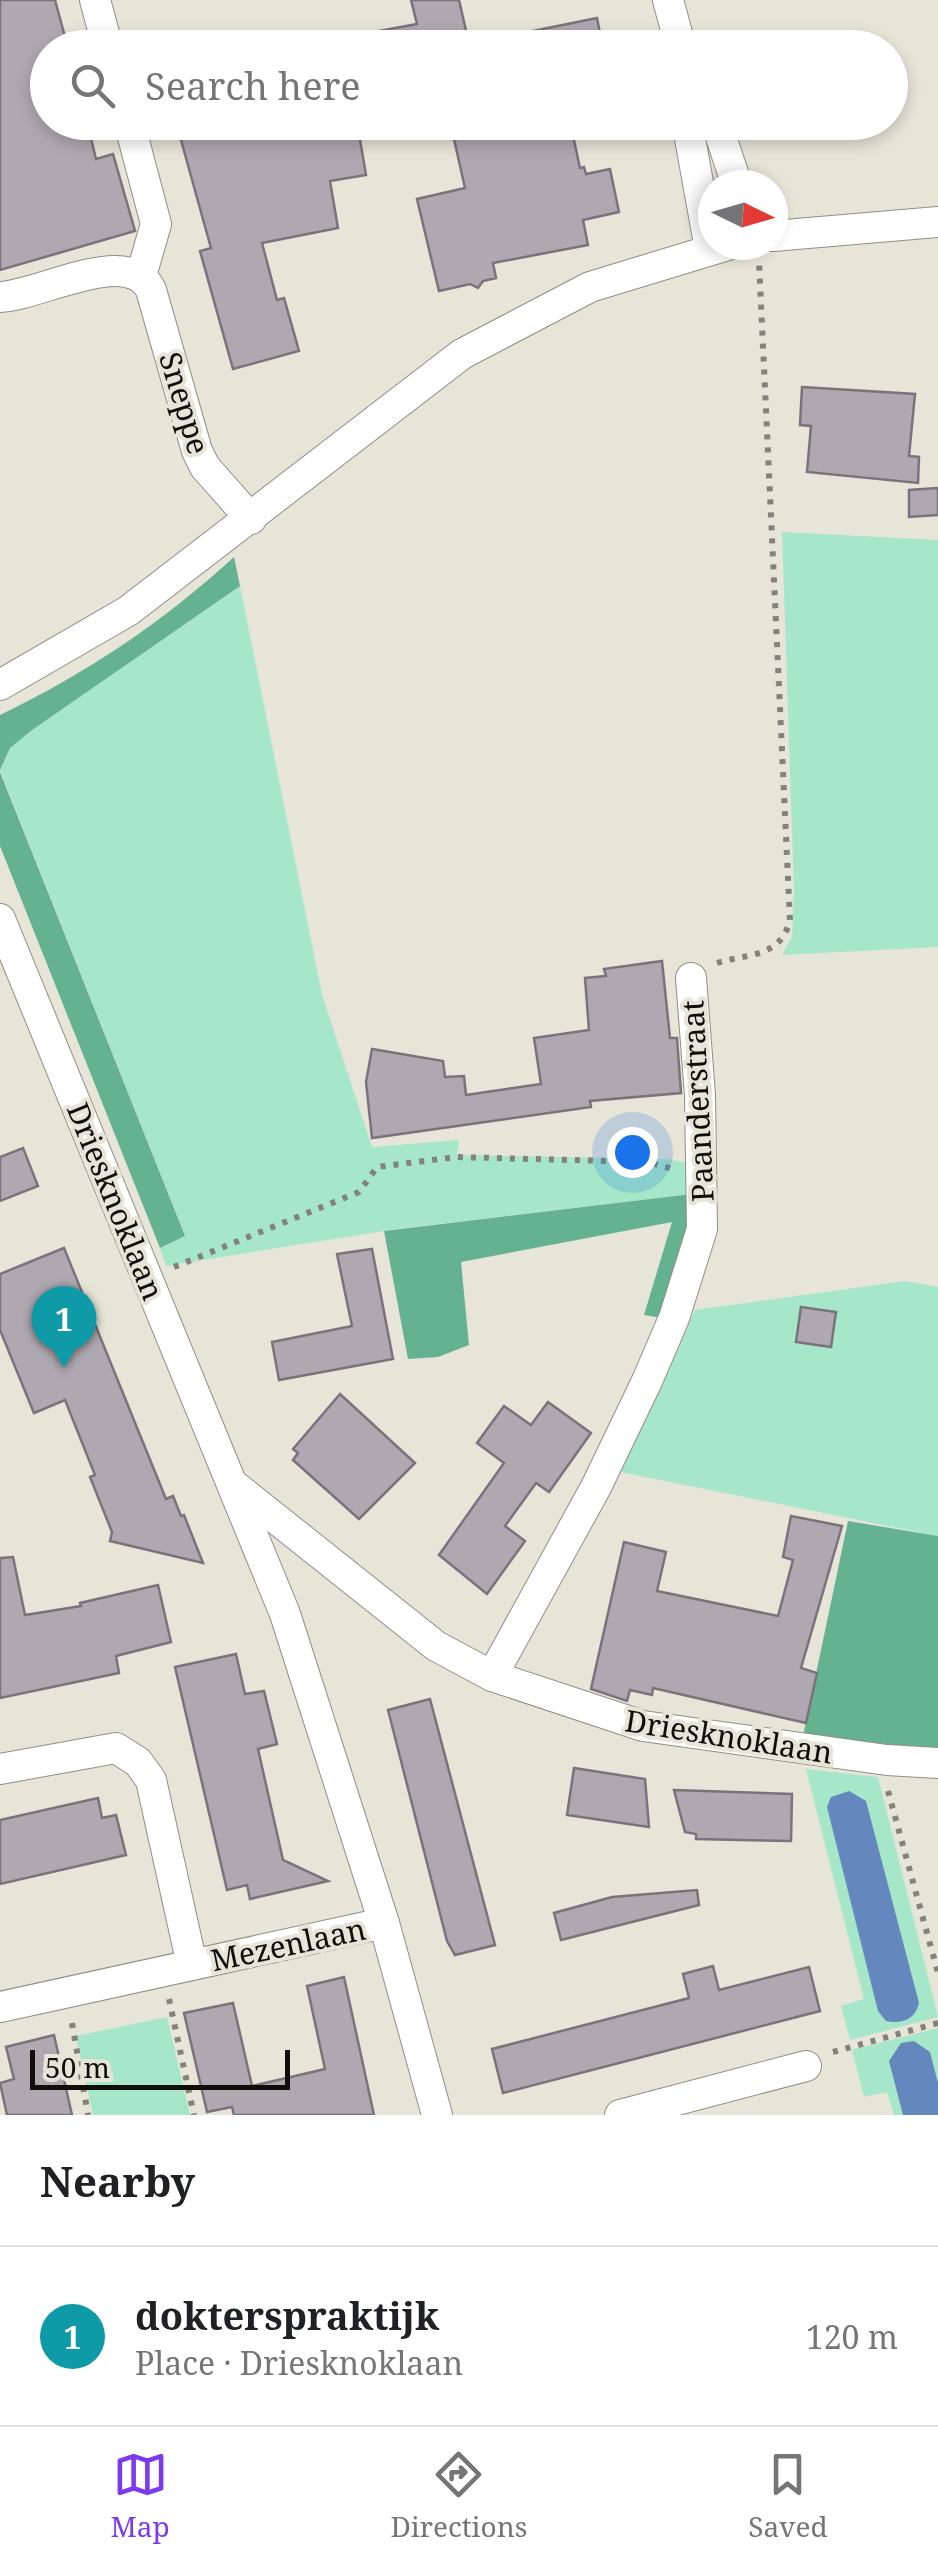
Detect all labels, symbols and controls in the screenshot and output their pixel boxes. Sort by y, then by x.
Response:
search box [30,30,908,140]
icon: search [65,58,120,113]
text: Search here [145,59,361,111]
north arrow [698,170,788,260]
street label: Sneppe [150,347,220,459]
street label: Paanderstraat [671,999,723,1203]
street label: Driesknoklaan [58,1096,174,1306]
your location [607,1127,658,1178]
pin: 1 [32,1286,96,1368]
street label: Driesknoklaan [622,1699,836,1773]
street label: Mezenlaan [207,1908,369,1980]
scale bar [30,2045,290,2090]
text: 50 m [45,2048,110,2086]
text: Nearby [40,2152,195,2209]
text: dokterspraktijk [135,2289,439,2341]
text: 1 [63,2315,82,2358]
text: 120 m [806,2315,898,2358]
text: Place · Driesknoklaan [135,2341,463,2384]
tab: Map [110,2447,170,2545]
tab: Directions [390,2447,527,2545]
tab: Saved [748,2447,828,2545]

